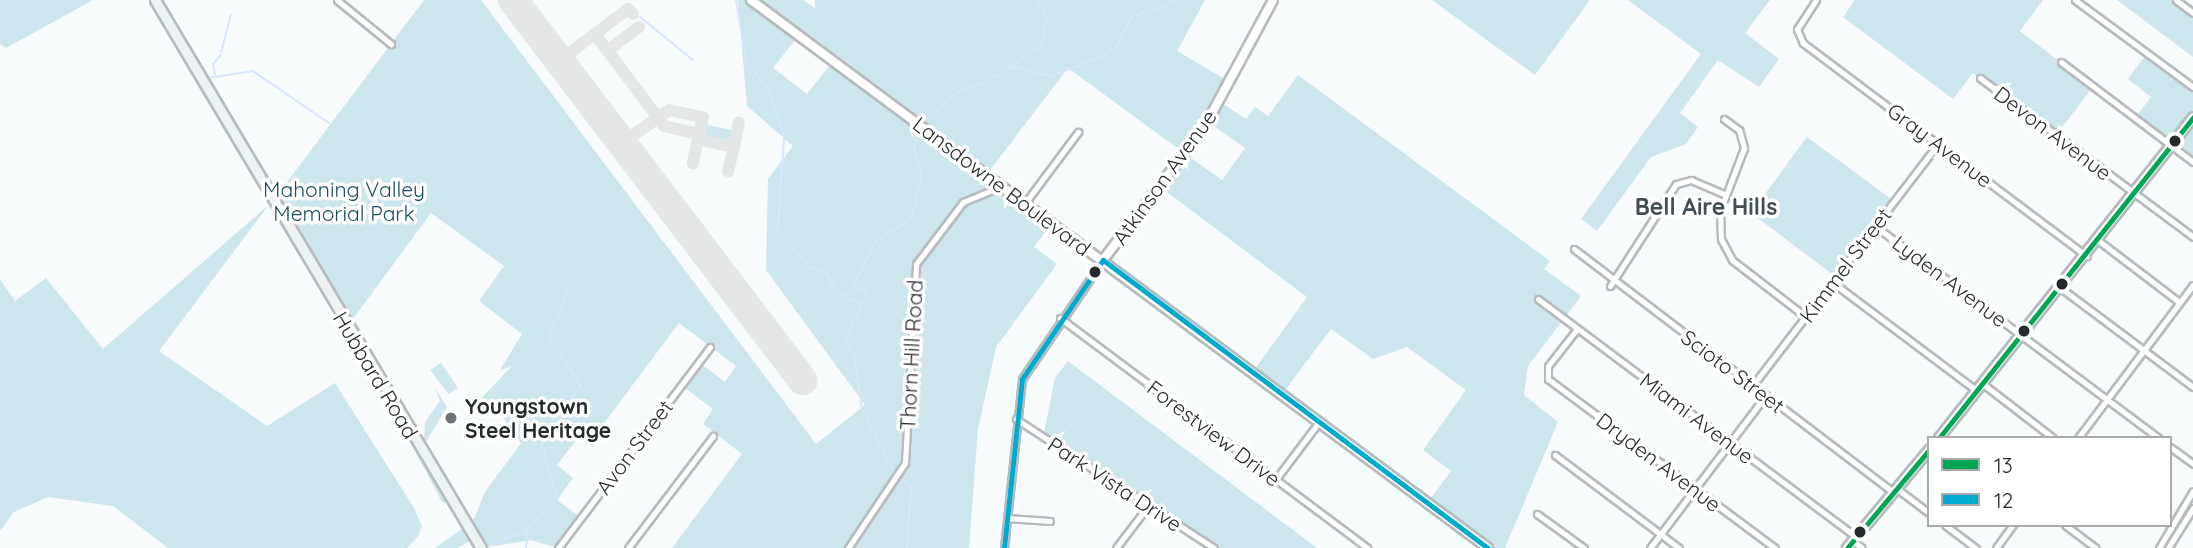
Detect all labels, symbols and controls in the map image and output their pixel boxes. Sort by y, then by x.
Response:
street label: Devon Avenue [1989,81,2117,185]
street label: Gray Avenue [1883,97,1997,193]
street label: Atkinson Avenue [1107,105,1221,249]
street label: Lansdowne Boulevard [908,111,1096,261]
unlabelled marker [2168,134,2182,148]
park label: Mahoning Valley Memorial Park [263,176,425,226]
district label: Bell Aire Hills [1635,193,1777,221]
street label: Kimmel Street [1794,203,1896,327]
street label: Lyden Avenue [1888,230,2012,332]
unlabelled marker [1088,265,1102,279]
unlabelled marker [2055,277,2069,291]
street label: Thorn Hill Road [894,279,928,431]
street label: Hubbard Road [328,307,424,443]
street label: Scioto Street [1676,324,1790,418]
unlabelled marker [2017,324,2031,338]
street label: Miami Avenue [1635,367,1759,469]
street label: Forestview Drive [1142,375,1286,491]
place label: Youngstown Steel Heritage [465,393,611,443]
street label: Avon Street [590,395,678,499]
street label: Dryden Avenue [1592,407,1726,517]
marker: Youngstown Steel Heritage [443,410,459,426]
street label: Park Vista Drive [1043,431,1187,537]
legend [1927,436,2172,527]
text: 13 [1994,452,2013,478]
text: 12 [1994,487,2013,513]
unlabelled marker [1853,525,1867,539]

